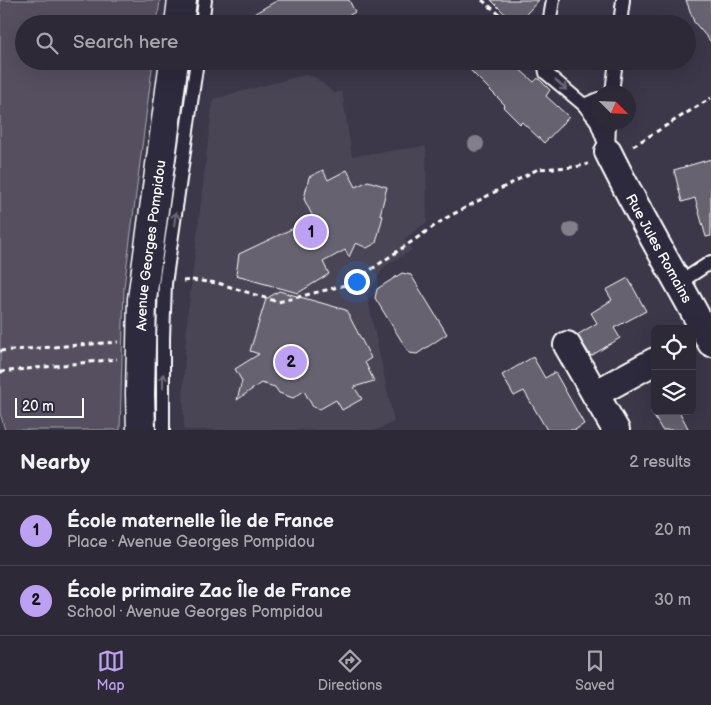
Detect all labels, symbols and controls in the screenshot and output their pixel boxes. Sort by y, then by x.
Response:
search box [15,15,696,70]
icon: search [33,29,61,57]
text: Search here [73,31,178,54]
one-way arrow [555,79,568,90]
north arrow [591,85,636,130]
street label: Avenue Georges Pompidou [133,159,170,331]
street label: Rue Jules Romains [622,191,696,306]
one-way arrow [170,212,180,228]
pin: 1 [295,213,327,251]
your location [344,269,370,295]
map controls [651,325,696,415]
button: locate [651,325,696,370]
pin: 2 [275,343,307,381]
button: layers [651,370,696,415]
one-way arrow [158,374,168,390]
scale bar [15,395,84,418]
text: 20 m [22,398,54,415]
text: Nearby [20,450,90,475]
text: 2 results [629,453,691,472]
text: École maternelle Île de France [67,510,334,533]
text: 1 [33,521,39,540]
text: 20 m [655,521,691,540]
text: Place · Avenue Georges Pompidou [67,533,315,552]
text: École primaire Zac Île de France [67,580,351,603]
text: 2 [31,591,41,610]
text: 30 m [654,591,691,610]
text: School · Avenue Georges Pompidou [67,603,323,622]
tab: Map [97,647,125,694]
tab: Directions [318,647,382,694]
tab: Saved [575,647,614,694]

